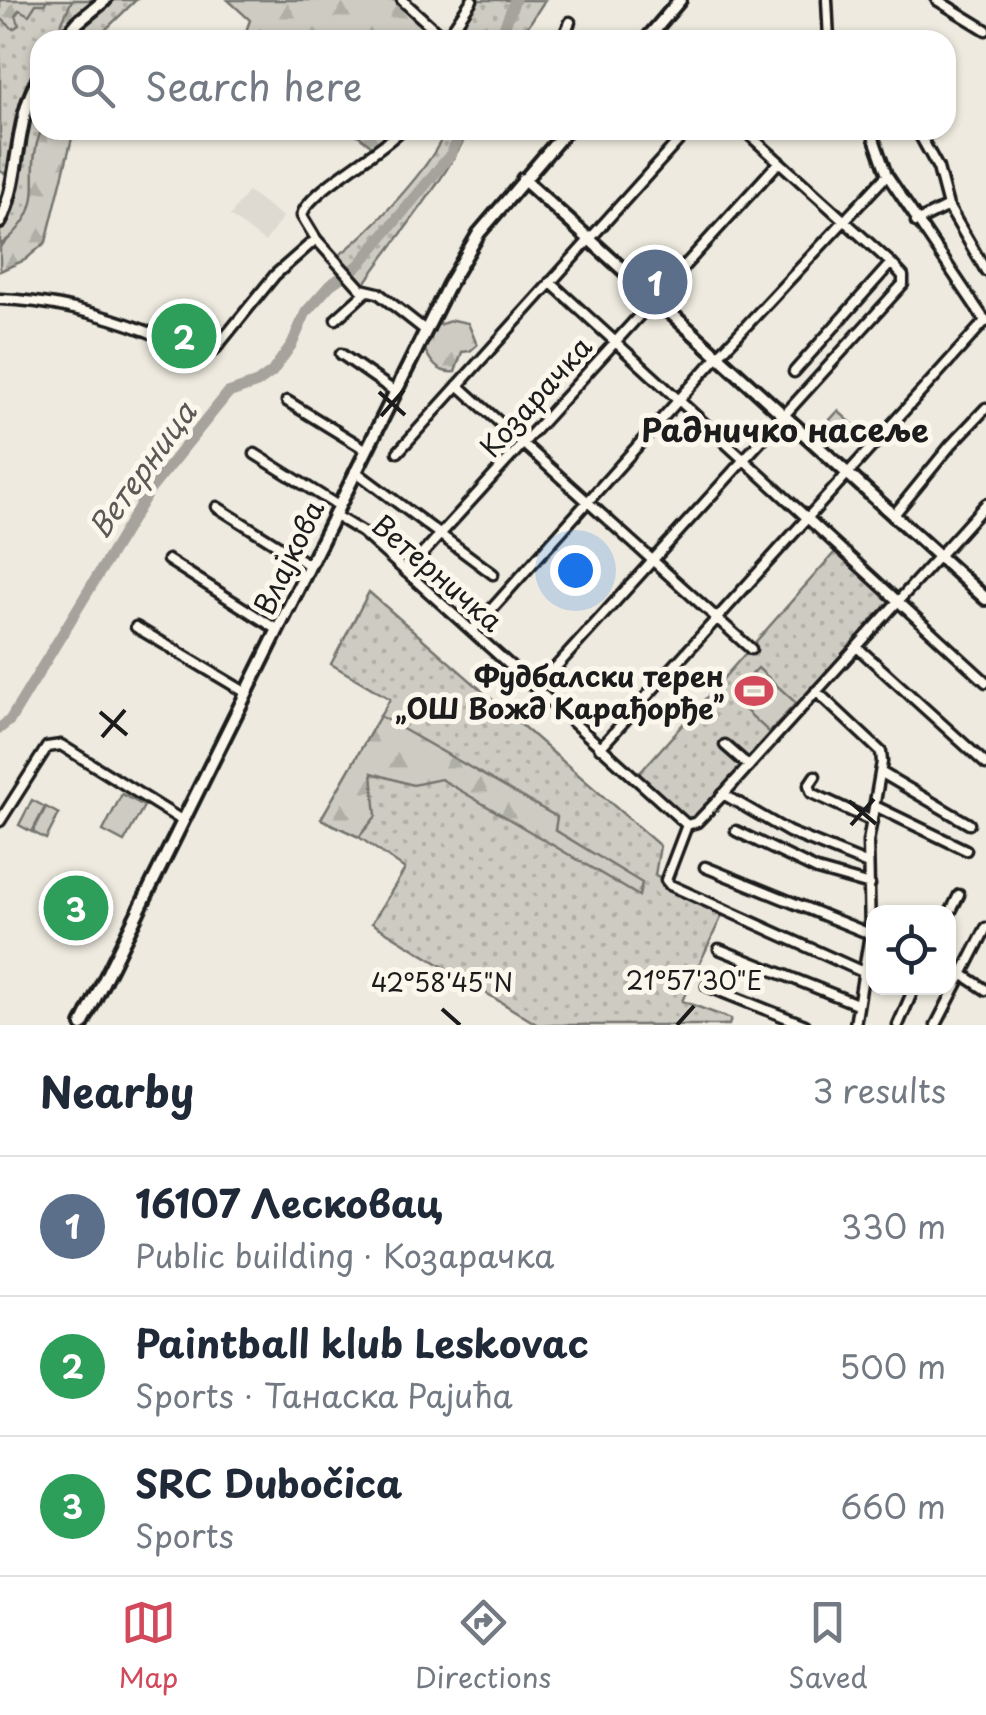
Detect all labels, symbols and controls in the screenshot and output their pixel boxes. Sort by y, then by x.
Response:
search box [30,30,956,140]
text: Search here [145,57,362,114]
icon: search [65,58,120,113]
pin: 1 [622,244,688,320]
pin: 2 [152,298,216,374]
street label: Козарачка [469,326,601,466]
water label: Ветерница [76,391,207,546]
district label: Радничко насеље [641,405,929,453]
street label: Влајкова [242,492,334,622]
street label: Ветерничка [363,503,513,641]
your location [550,545,601,596]
place label: Фудбалски терен „ОШ Вожд Карађорђе” [396,654,724,729]
sports icon: Фудбалски терен „ОШ Вожд Карађорђе” [733,670,775,712]
pin: 3 [44,870,108,946]
map controls [866,905,956,995]
button: locate [866,905,956,995]
text: 21°57'30"E [626,961,762,999]
text: 42°58'45"N [371,963,513,1001]
text: Nearby [40,1059,194,1122]
text: 3 results [812,1066,946,1114]
text: 16107 Лесковац [135,1174,442,1231]
text: 1 [65,1202,80,1250]
text: 330 m [841,1202,946,1250]
text: Public building · Козарачка [135,1231,554,1279]
text: Paintball klub Leskovac [135,1314,589,1371]
text: 2 [61,1342,84,1390]
text: 500 m [840,1342,946,1390]
text: Sports · Танаска Рајића [135,1371,513,1419]
text: SRC Dubočica [135,1454,403,1511]
text: 3 [62,1482,83,1530]
text: 660 m [840,1482,946,1530]
text: Sports [135,1511,234,1559]
tab: Map [118,1595,178,1698]
tab: Directions [415,1595,551,1698]
tab: Saved [788,1595,868,1698]

